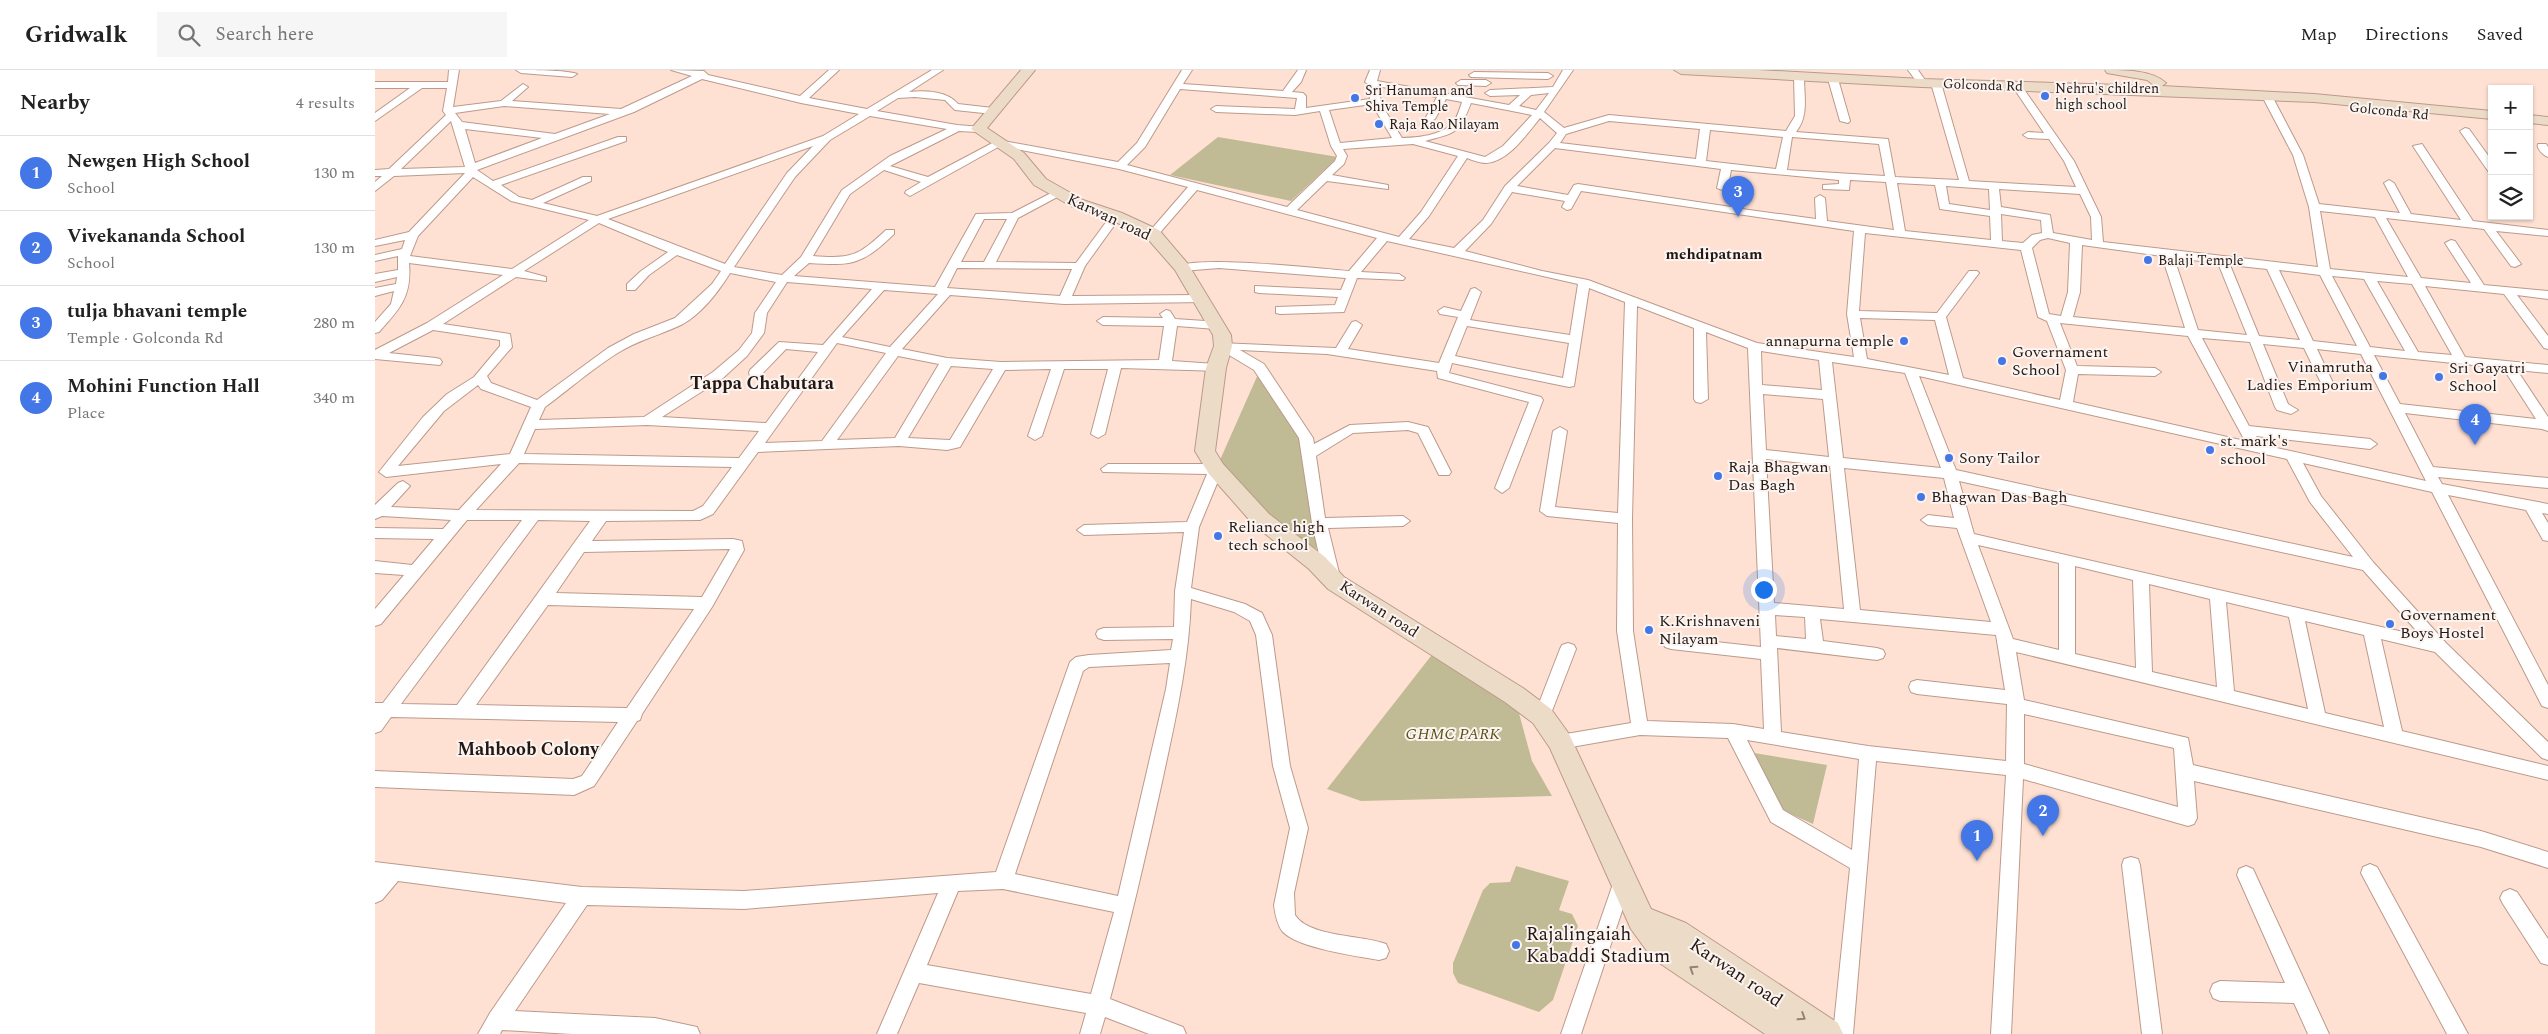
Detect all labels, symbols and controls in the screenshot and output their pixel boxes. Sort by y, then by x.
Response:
search box [157,12,507,57]
text: Gridwalk [25,17,127,53]
text: Search here [215,20,314,49]
icon: search [175,21,203,49]
text: Map [2301,21,2337,48]
text: Directions [2365,21,2449,48]
text: Saved [2477,21,2523,48]
street label: Golconda Rd [1943,73,2024,97]
place label: Nehru's children high school [2055,78,2159,115]
place label: Sri Hanuman and Shiva Temple [1365,80,1474,117]
map controls [2488,85,2533,220]
button: + [2488,85,2533,130]
text: Nearby [20,87,90,119]
marker: Nehru's children high school [2039,90,2051,102]
text: 4 results [296,91,355,115]
marker: Sri Hanuman and Shiva Temple [1349,92,1361,104]
street label: Golconda Rd [2348,96,2430,126]
place label: Raja Rao Nilayam [1389,114,1499,135]
marker: Raja Rao Nilayam [1373,118,1385,130]
button: − [2488,130,2533,175]
text: Newgen High School [67,147,250,176]
text: 1 [32,161,40,185]
text: 130 m [313,161,355,185]
button: layers [2488,175,2533,220]
text: School [67,176,115,200]
pin: 3 [1722,176,1754,217]
street label: Karwan road [1063,187,1155,247]
text: Vivekananda School [67,222,245,251]
text: 2 [32,236,40,260]
text: 130 m [313,236,355,260]
district label: mehdipatnam [1666,243,1763,266]
place label: Balaji Temple [2158,250,2244,271]
text: School [67,251,115,275]
marker: Balaji Temple [2142,254,2154,266]
text: tulja bhavani temple [67,297,247,326]
text: 3 [32,311,40,335]
text: 280 m [313,311,355,335]
text: Temple · Golconda Rd [67,326,224,350]
place label: annapurna temple [1766,329,1894,353]
marker: annapurna temple [1898,335,1910,347]
place label: Governament School [2012,340,2109,382]
marker: Governament School [1996,355,2008,367]
place label: Vinamrutha Ladies Emporium [2246,355,2373,397]
place label: Sri Gayatri School [2449,356,2526,398]
district label: Tappa Chabutara [690,370,835,397]
marker: Vinamrutha Ladies Emporium [2377,370,2389,382]
marker: Sri Gayatri School [2433,371,2445,383]
text: Mohini Function Hall [67,372,260,401]
text: 4 [32,386,40,410]
text: 340 m [313,386,355,410]
text: Place [67,401,105,425]
pin: 4 [2459,404,2491,445]
place label: st. mark's school [2220,429,2288,471]
marker: st. mark's school [2204,444,2216,456]
place label: Sony Tailor [1959,446,2040,470]
marker: Sony Tailor [1943,452,1955,464]
place label: Raja Bhagwan Das Bagh [1728,455,1829,497]
marker: Raja Bhagwan Das Bagh [1712,470,1724,482]
place label: Bhagwan Das Bagh [1931,485,2068,509]
marker: Bhagwan Das Bagh [1915,491,1927,503]
place label: Reliance high tech school [1228,515,1325,557]
marker: Reliance high tech school [1212,530,1224,542]
street label: Karwan road [1335,574,1423,644]
your location [1751,577,1777,603]
place label: Governament Boys Hostel [2400,603,2497,645]
place label: K.Krishnaveni Nilayam [1659,609,1760,651]
marker: Governament Boys Hostel [2384,618,2396,630]
marker: K.Krishnaveni Nilayam [1643,624,1655,636]
park label: GHMC PARK [1406,722,1500,746]
district label: Mahboob Colony [457,736,600,763]
pin: 2 [2027,795,2059,836]
pin: 1 [1961,820,1993,861]
place label: Rajalingaiah Kabaddi Stadium [1526,920,1670,971]
street label: Karwan road [1683,931,1789,1015]
marker: Rajalingaiah Kabaddi Stadium [1510,939,1522,951]
one-way arrow [1689,965,1698,975]
one-way arrow [1796,1011,1805,1021]

